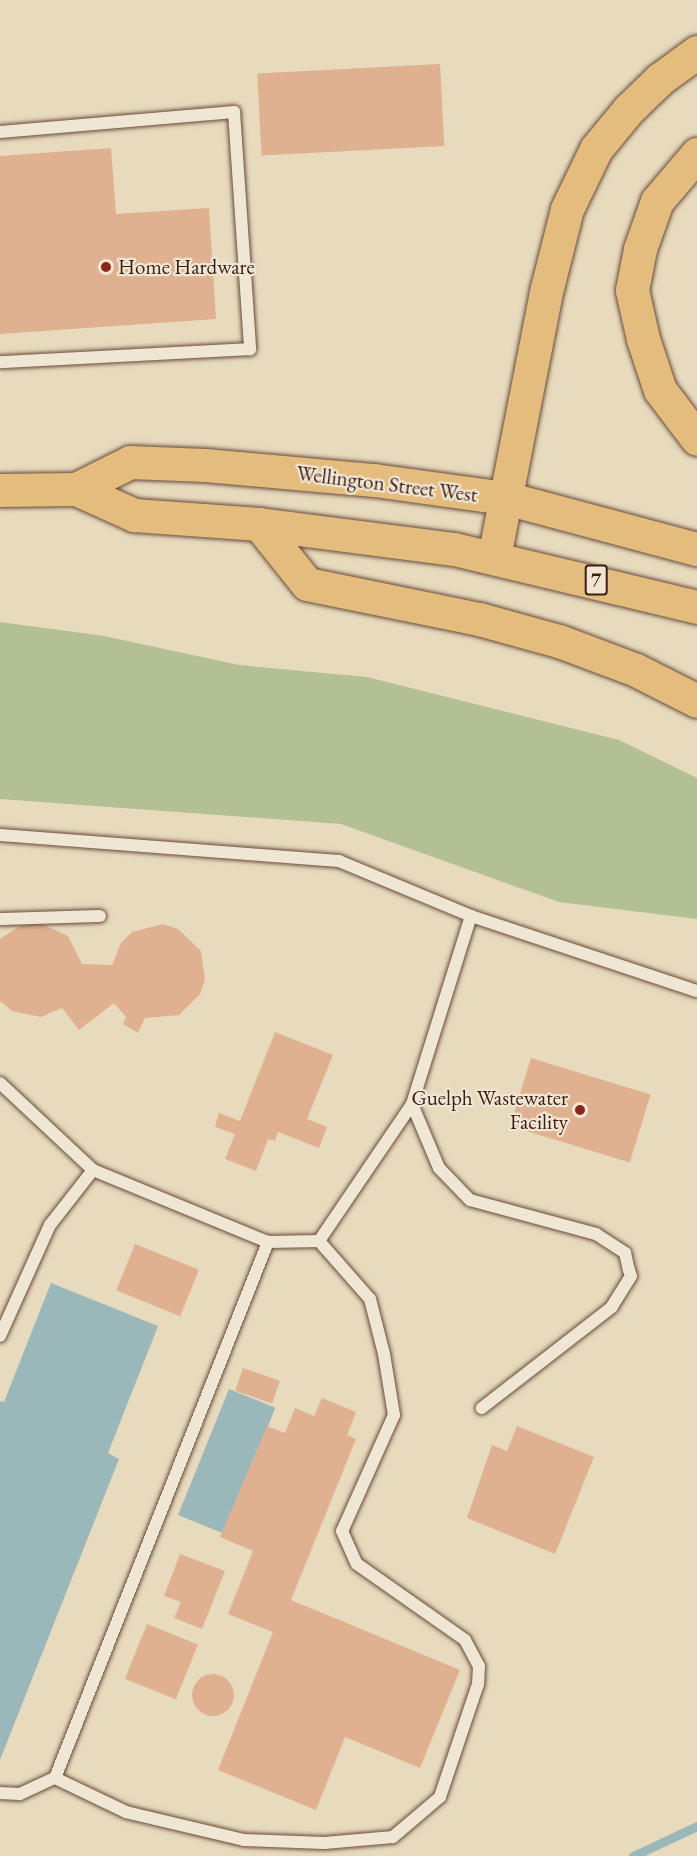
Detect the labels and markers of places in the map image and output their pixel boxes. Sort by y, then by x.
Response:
place label: Home Hardware [118,254,255,280]
marker: Home Hardware [99,260,113,274]
place label: Guelph Wastewater Facility [411,1085,568,1135]
marker: Guelph Wastewater Facility [573,1103,587,1117]

